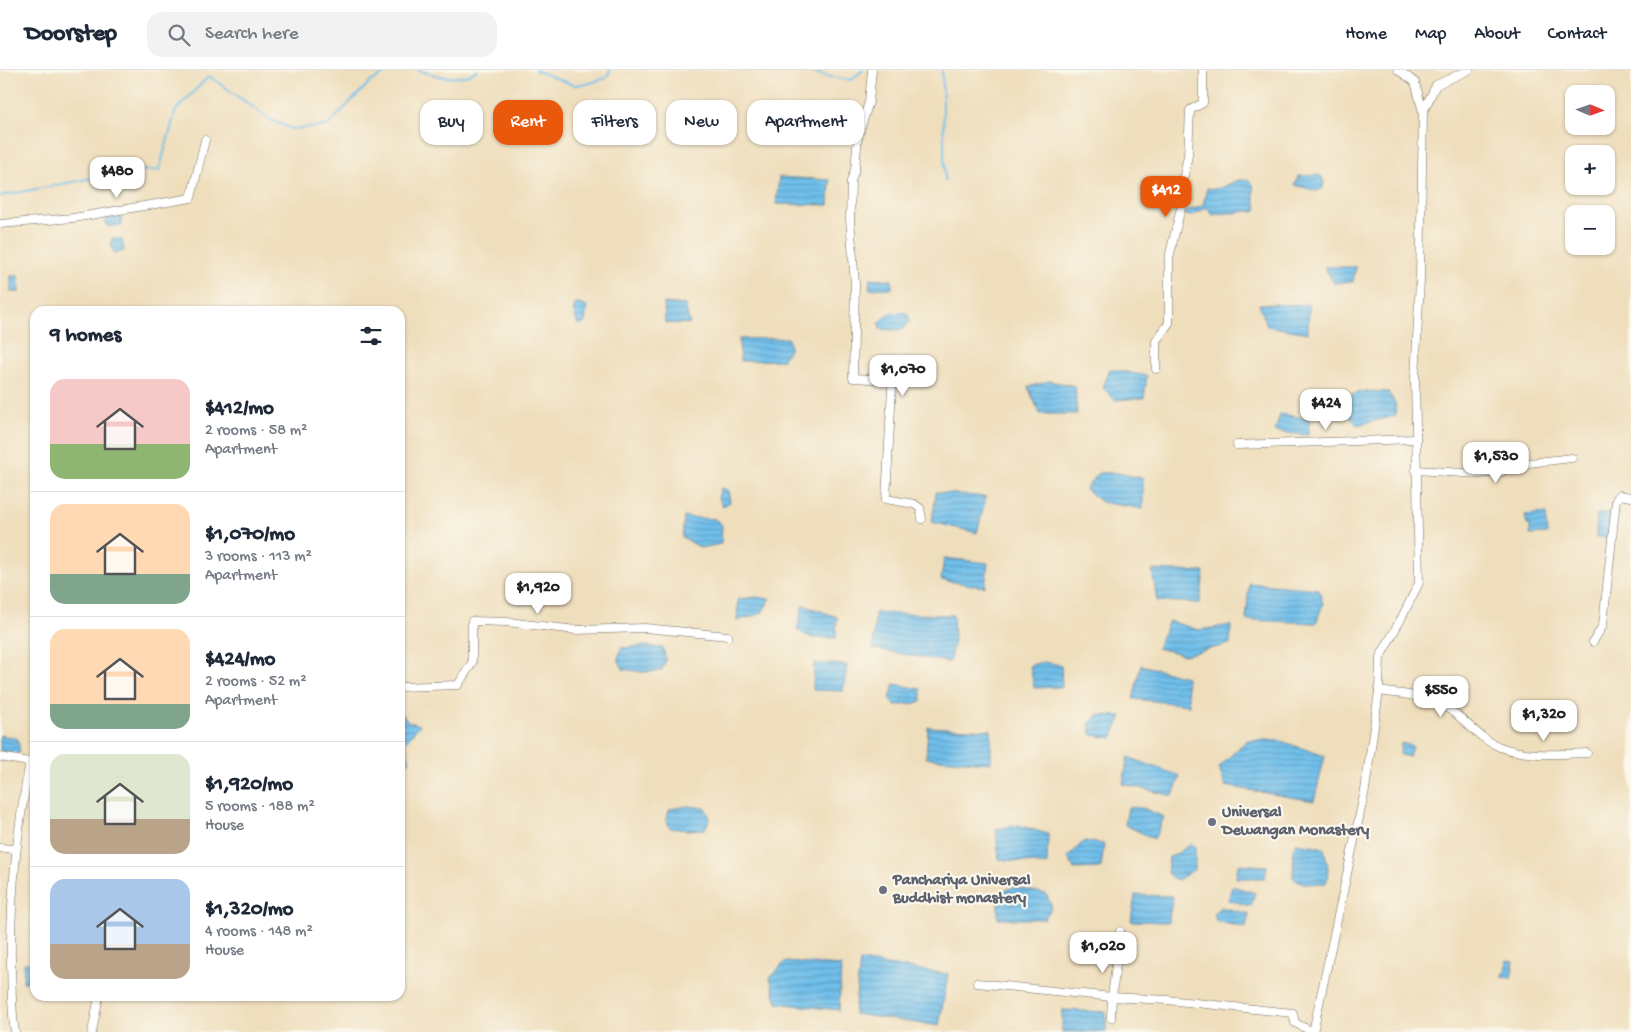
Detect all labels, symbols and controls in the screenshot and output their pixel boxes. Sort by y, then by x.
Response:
search box [147,12,497,57]
text: Doorstep [25,20,117,49]
icon: search [165,21,193,49]
text: Search here [205,23,299,46]
text: Home [1345,24,1387,45]
text: Map [1415,24,1446,45]
text: About [1474,24,1520,45]
text: Contact [1548,24,1606,45]
north arrow [1565,85,1615,135]
map controls [1565,85,1615,255]
chip: Buy [420,100,483,145]
chip: Rent [493,100,563,145]
chip: Filters [573,100,656,145]
chip: New [666,100,737,145]
chip: Apartment [747,100,864,145]
button: + [1565,145,1615,195]
pin: $480 [87,156,147,199]
text: $480 [101,163,133,182]
pin: $412 [1136,176,1196,218]
text: $412 [1151,182,1181,201]
button: − [1565,205,1615,255]
icon: filters [357,322,385,350]
text: 9 homes [50,324,121,349]
pin: $1,070 [862,354,944,397]
text: $1,070 [880,361,926,380]
pin: $424 [1296,388,1356,431]
text: $424 [1311,395,1341,414]
text: $412/mo [205,397,274,422]
icon: home [90,399,150,459]
text: 2 rooms · 58 m² [205,422,307,441]
text: Apartment [205,441,277,460]
pin: $1,530 [1455,442,1537,484]
text: $1,530 [1474,448,1518,467]
text: $1,070/mo [205,523,295,548]
icon: home [90,524,150,584]
text: 3 rooms · 113 m² [205,548,312,567]
text: Apartment [205,567,277,586]
pin: $1,920 [497,572,579,615]
text: $1,920 [516,579,560,598]
text: $424/mo [205,648,275,673]
icon: home [90,649,150,709]
text: 2 rooms · 52 m² [205,673,307,692]
pin: $550 [1411,676,1471,718]
text: $550 [1424,682,1458,701]
text: Apartment [205,692,277,711]
pin: $1,320 [1503,700,1585,742]
text: $1,320 [1522,706,1566,725]
text: $1,920/mo [205,773,293,798]
icon: home [90,774,150,834]
text: 5 rooms · 188 m² [205,798,315,817]
place label: Universal Dewangan Monastery [1220,804,1369,841]
marker: Universal Dewangan Monastery [1206,816,1218,828]
text: House [205,817,244,836]
place label: Panchariya Universal Buddhist monastery [892,872,1031,909]
marker: Panchariya Universal Buddhist monastery [877,884,889,896]
text: $1,320/mo [205,898,293,923]
icon: home [90,899,150,959]
text: 4 rooms · 148 m² [205,923,313,942]
pin: $1,020 [1062,932,1144,974]
text: $1,020 [1081,938,1125,957]
text: House [205,942,244,961]

